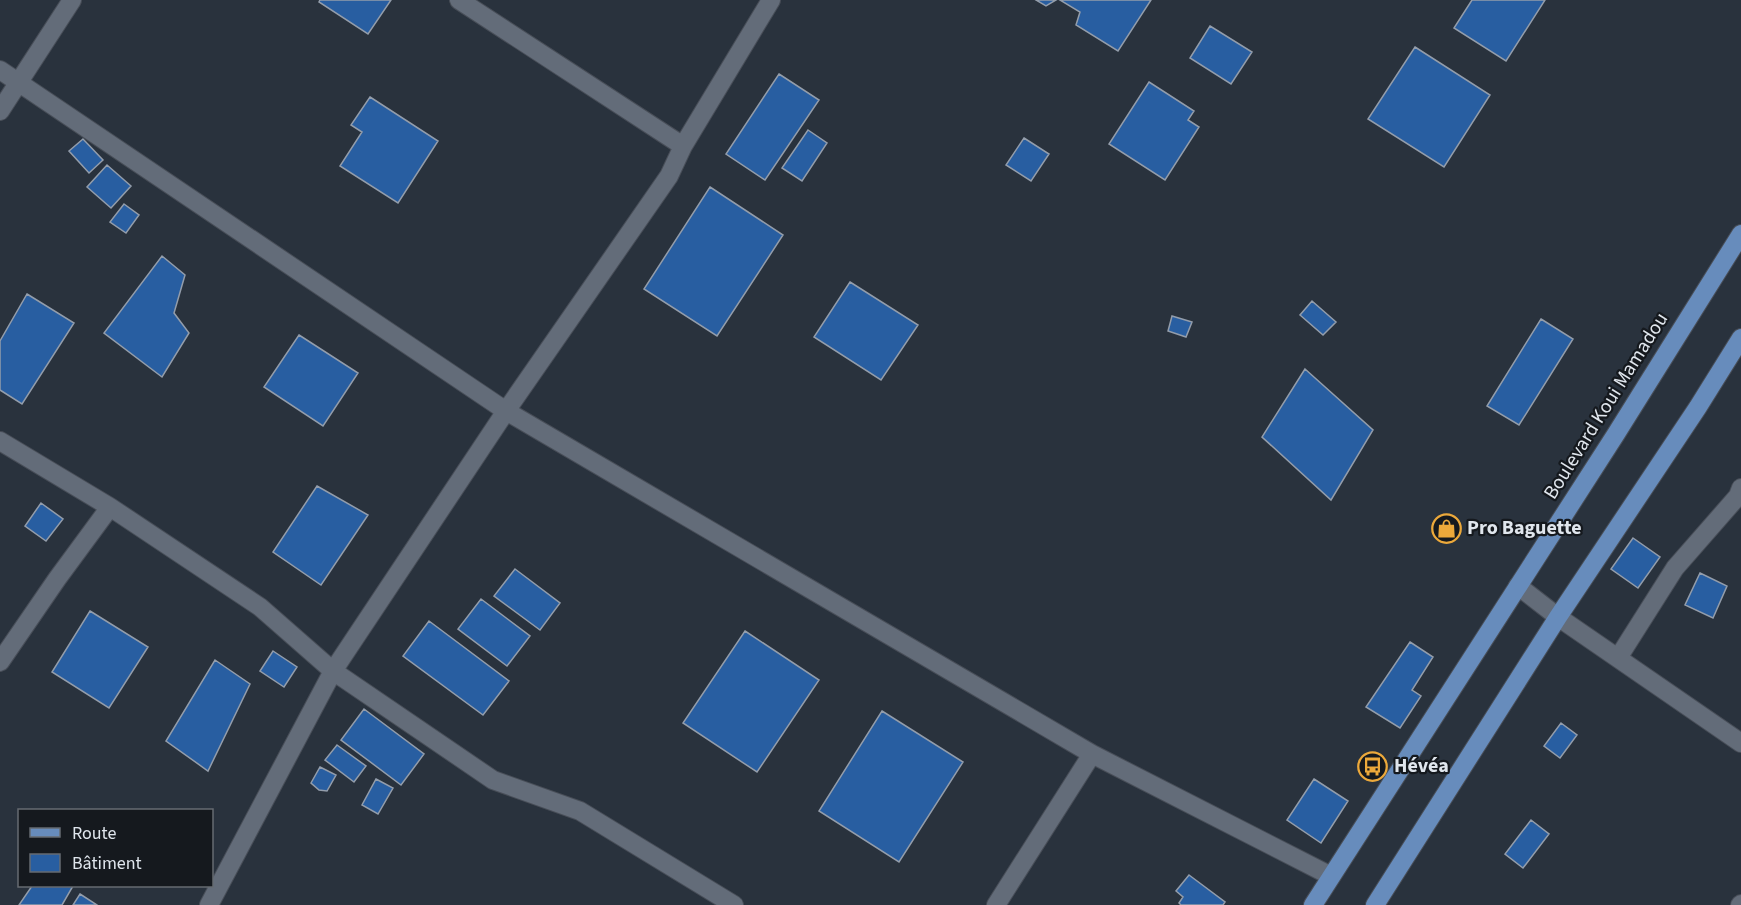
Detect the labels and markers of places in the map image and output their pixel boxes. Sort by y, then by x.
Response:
shop icon: Pro Baguette [1430,512,1462,544]
place label: Pro Baguette [1467,514,1582,542]
bus stop icon: Hévéa [1357,750,1389,782]
place label: Hévéa [1394,752,1449,780]

